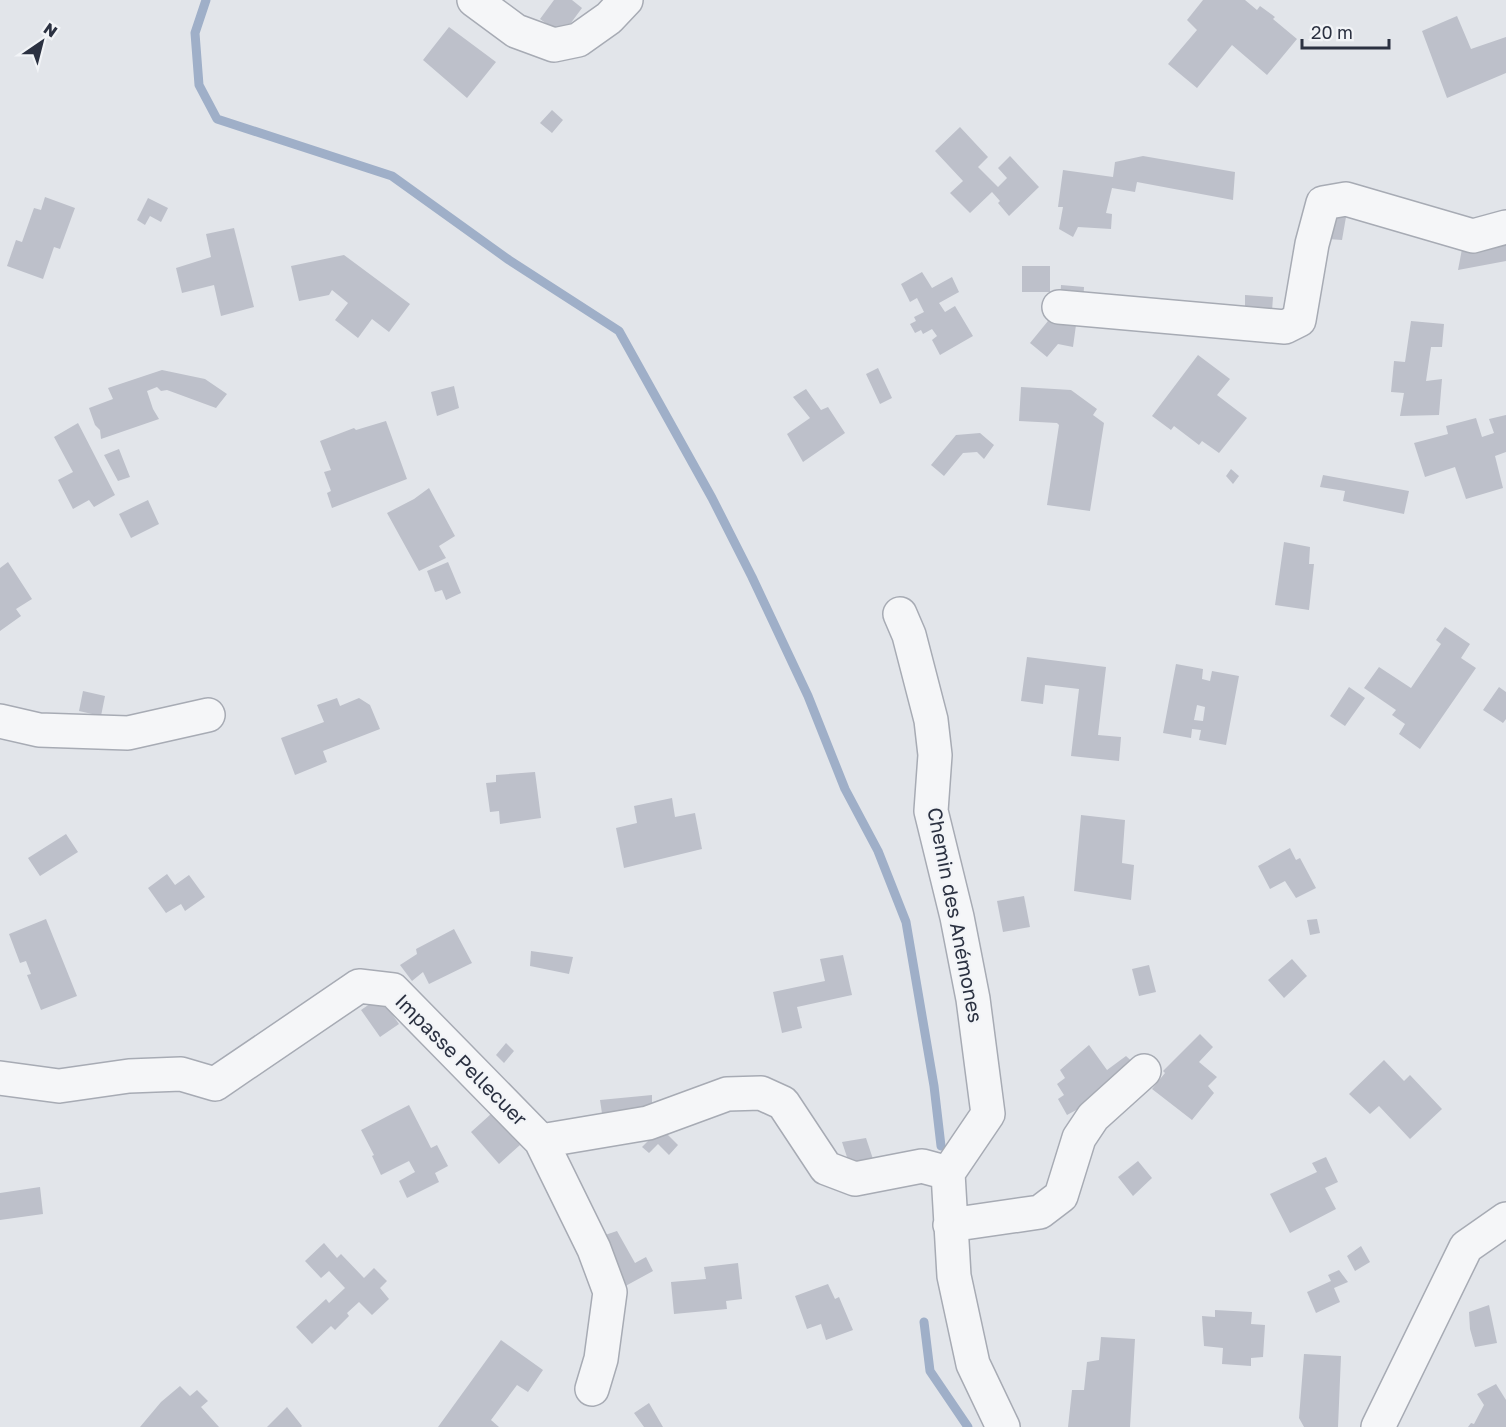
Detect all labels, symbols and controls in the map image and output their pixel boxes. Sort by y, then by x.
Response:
north arrow [12,12,72,72]
scale bar [1302,12,1389,50]
text: N [40,18,61,41]
text: 20 m [1311,21,1353,43]
street label: Chemin des Anémones [923,805,989,1025]
street label: Impasse Pellecuer [391,988,533,1130]

